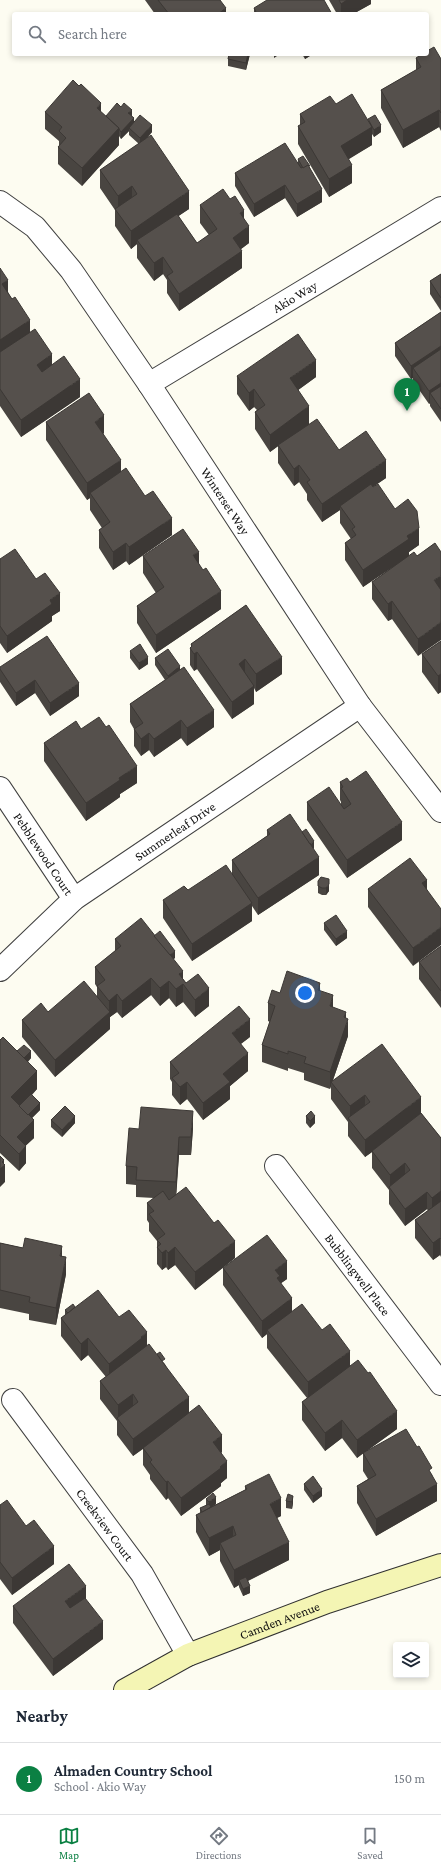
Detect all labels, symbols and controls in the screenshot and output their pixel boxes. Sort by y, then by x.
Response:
search box [12,12,429,56]
icon: search [26,23,48,45]
text: Search here [58,26,127,42]
street label: Akio Way [270,277,320,315]
pin: 1 [394,378,420,411]
street label: Winterset Way [198,464,254,538]
street label: Summerleaf Drive [132,798,218,864]
street label: Pebblewood Court [11,810,77,898]
your location [295,983,315,1003]
street label: Bubblingwell Place [322,1230,394,1319]
street label: Creekview Court [74,1485,138,1564]
street label: Camden Avenue [237,1598,322,1642]
map controls [393,1642,429,1678]
button: layers [393,1642,429,1678]
text: Nearby [16,1707,68,1726]
text: Almaden Country School [54,1763,212,1779]
text: 1 [27,1771,31,1786]
text: 150 m [394,1771,425,1786]
text: School · Akio Way [54,1779,146,1794]
tab: Map [58,1825,80,1861]
tab: Directions [196,1825,241,1861]
tab: Saved [357,1825,383,1861]

